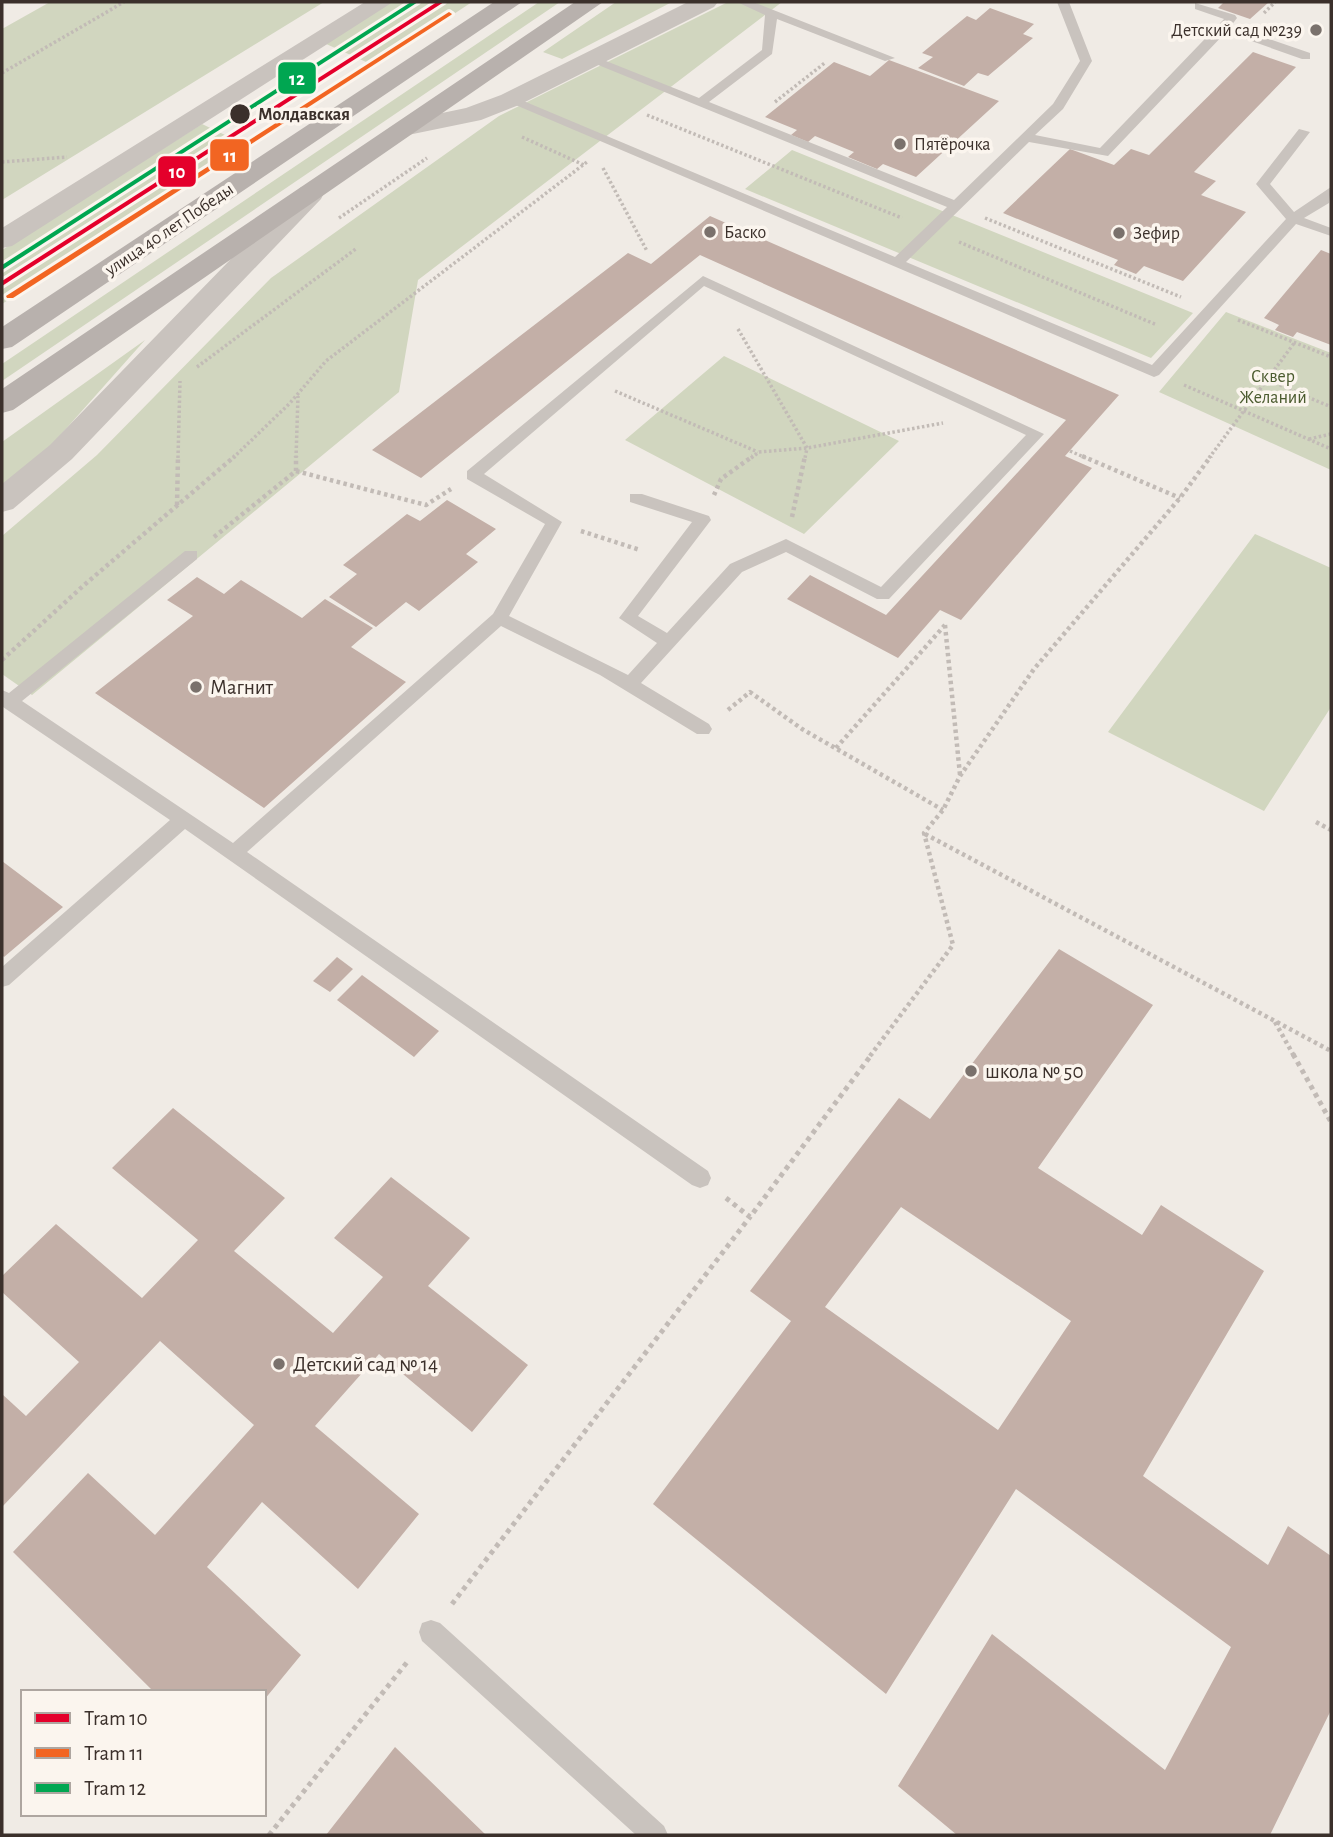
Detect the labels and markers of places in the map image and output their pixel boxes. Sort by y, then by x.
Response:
place label: Детский сад №239 [1171,22,1302,40]
marker: Детский сад №239 [1308,22,1324,38]
marker: Молдавская [228,102,252,126]
place label: Молдавская [258,106,350,124]
marker: Пятёрочка [892,136,908,152]
place label: Пятёрочка [914,136,991,154]
marker: Баско [702,224,718,240]
place label: Баско [724,224,766,242]
marker: Зефир [1111,225,1127,241]
place label: Зефир [1133,225,1180,243]
place label: Магнит [210,677,274,698]
marker: Магнит [188,679,204,695]
place label: школа № 50 [985,1061,1084,1082]
marker: школа № 50 [963,1063,979,1079]
place label: Детский сад № 14 [293,1354,438,1375]
marker: Детский сад № 14 [271,1356,287,1372]

